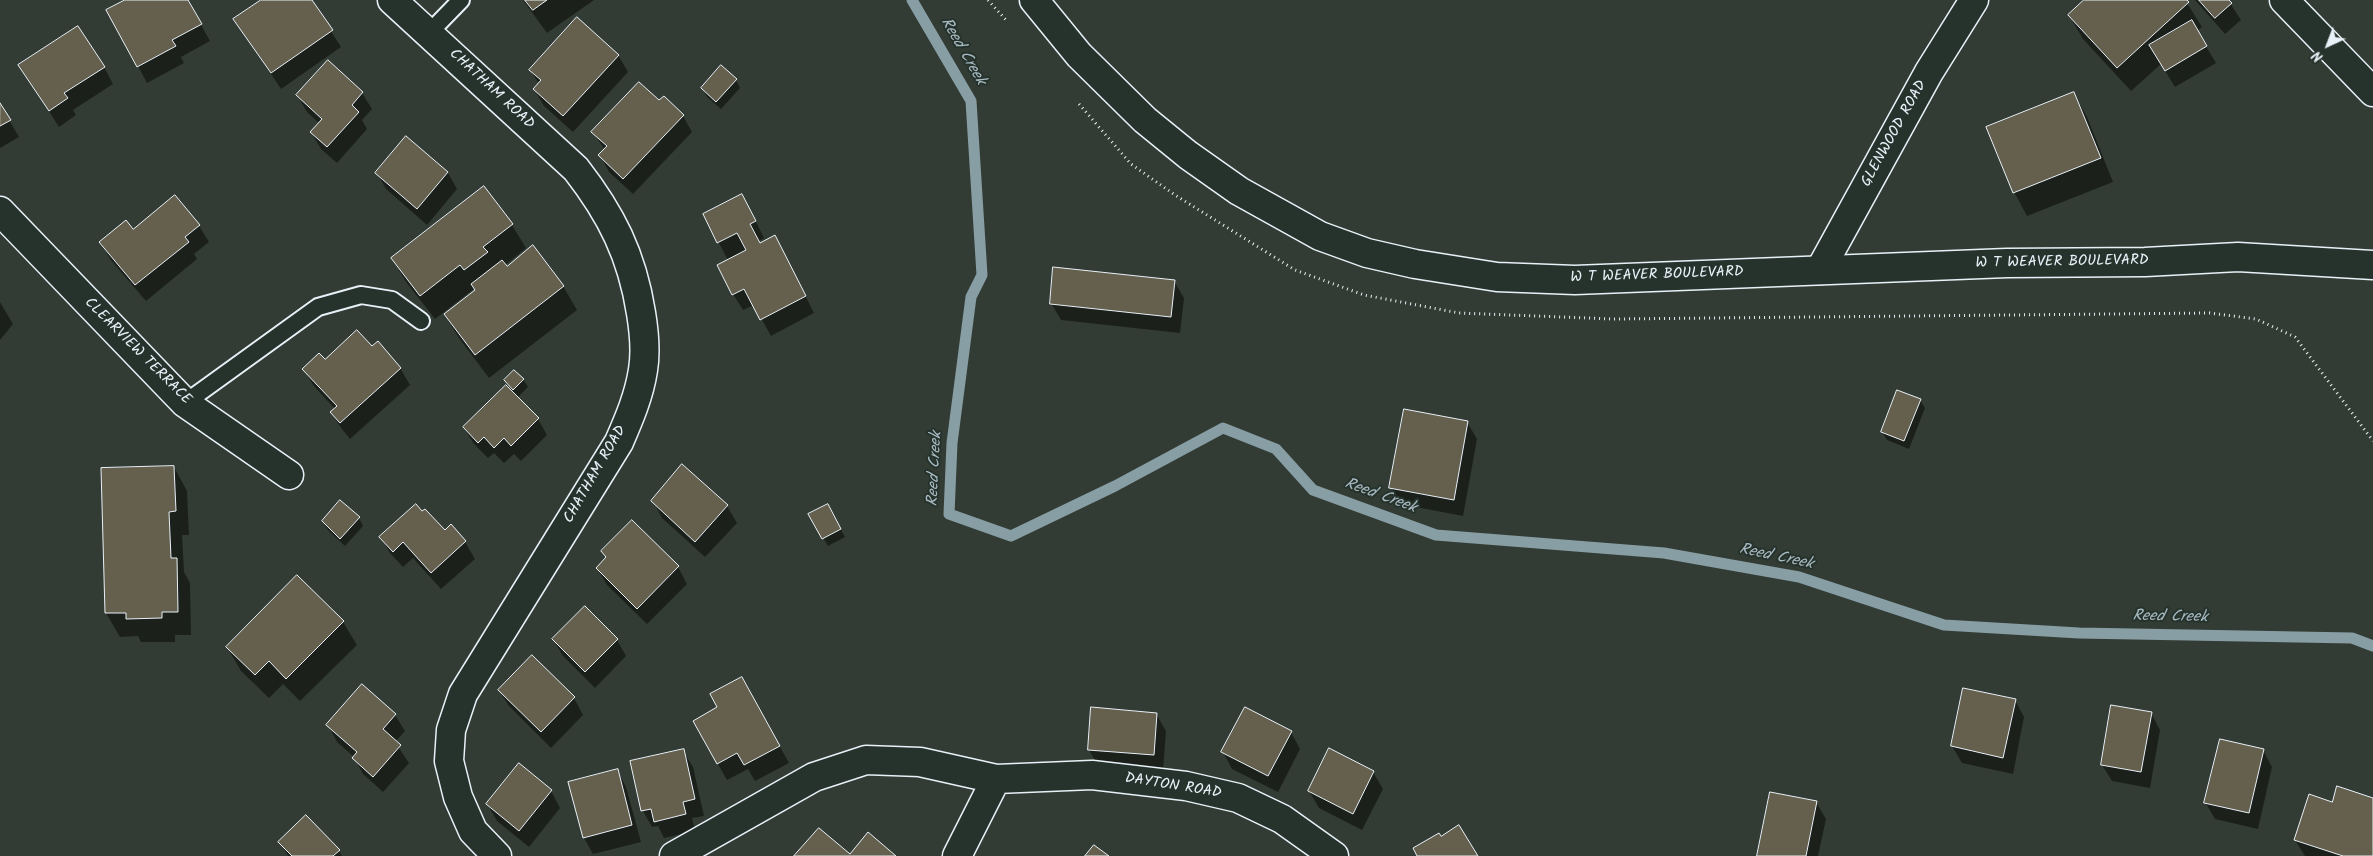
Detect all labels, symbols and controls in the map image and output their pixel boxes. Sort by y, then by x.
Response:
water label: Reed Creek [935,15,989,89]
north arrow [2303,20,2353,70]
text: N [2307,45,2329,67]
street label: CHATHAM ROAD [445,46,537,134]
street label: GLENWOOD ROAD [1858,78,1932,190]
street label: W T WEAVER BOULEVARD [1975,252,2149,274]
street label: W T WEAVER BOULEVARD [1570,264,1744,288]
street label: CLEARVIEW TERRACE [80,295,194,409]
street label: CHATHAM ROAD [561,423,631,527]
water label: Reed Creek [924,431,948,507]
water label: Reed Creek [1342,475,1418,519]
water label: Reed Creek [1737,541,1815,575]
water label: Reed Creek [2132,608,2208,628]
street label: DAYTON ROAD [1123,770,1223,804]

